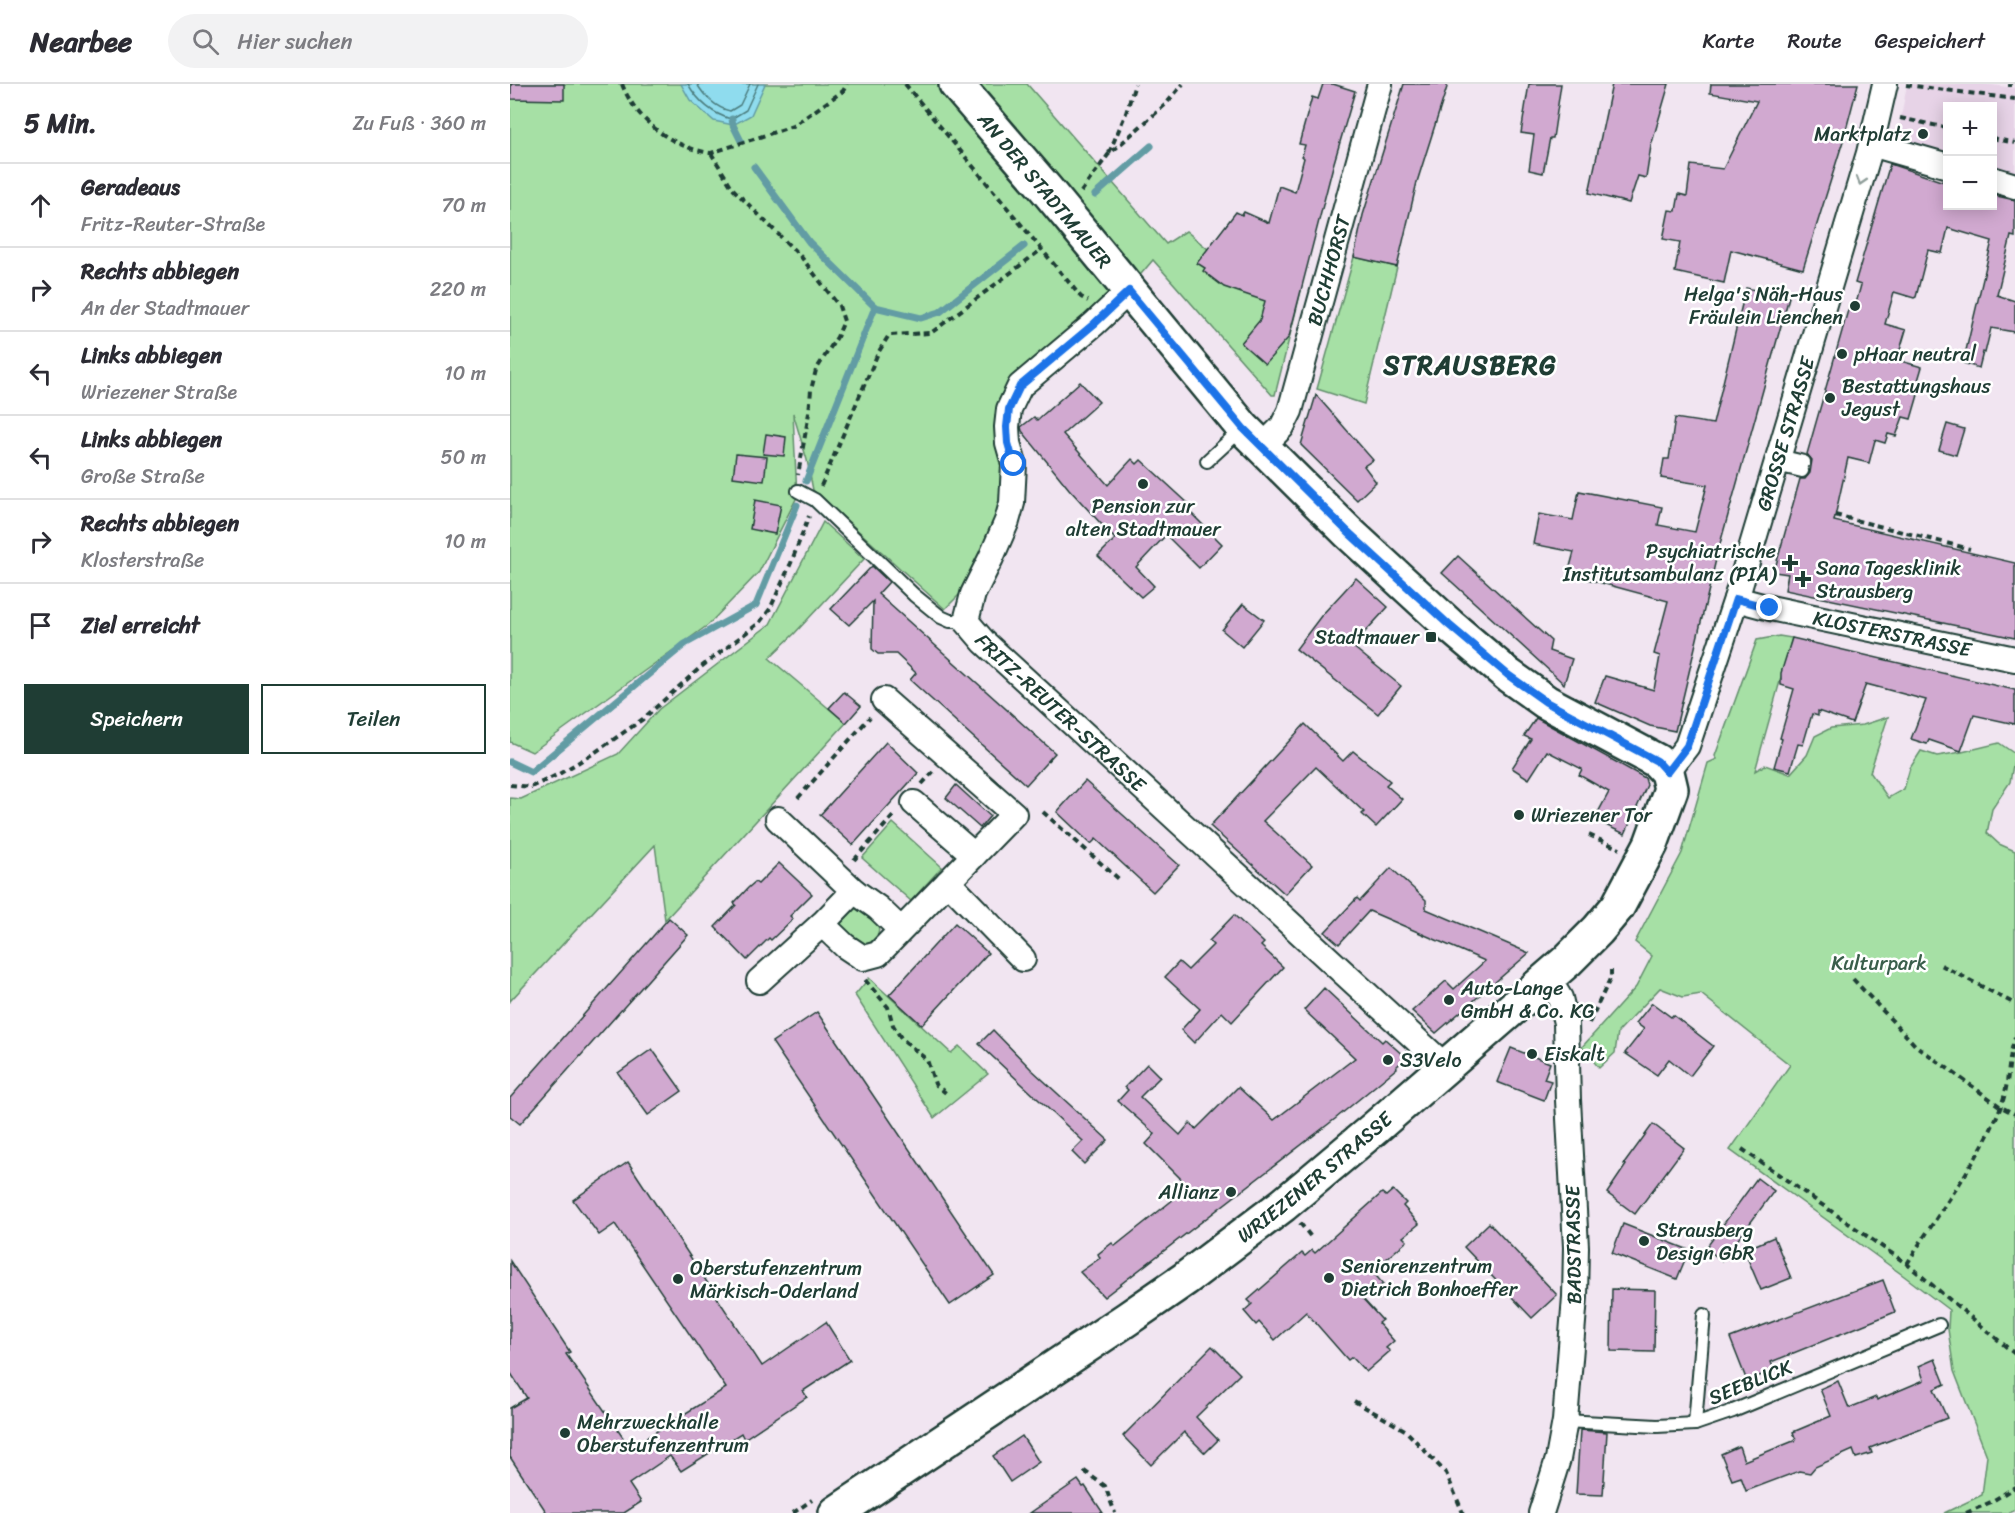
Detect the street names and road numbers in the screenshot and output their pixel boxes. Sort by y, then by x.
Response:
street label: AN DER STADTMAUER [968,103,1121,277]
street label: BUCHHORST [1297,209,1362,330]
street label: GROSSE STRASSE [1746,351,1826,515]
street label: KLOSTERSTRASSE [1810,600,1976,668]
street label: FRITZ-REUTER-STRASSE [966,625,1155,802]
street label: WRIEZENER STRASSE [1229,1102,1402,1252]
street label: BADSTRASSE [1555,1183,1592,1305]
street label: SEEBLICK [1703,1350,1798,1415]

